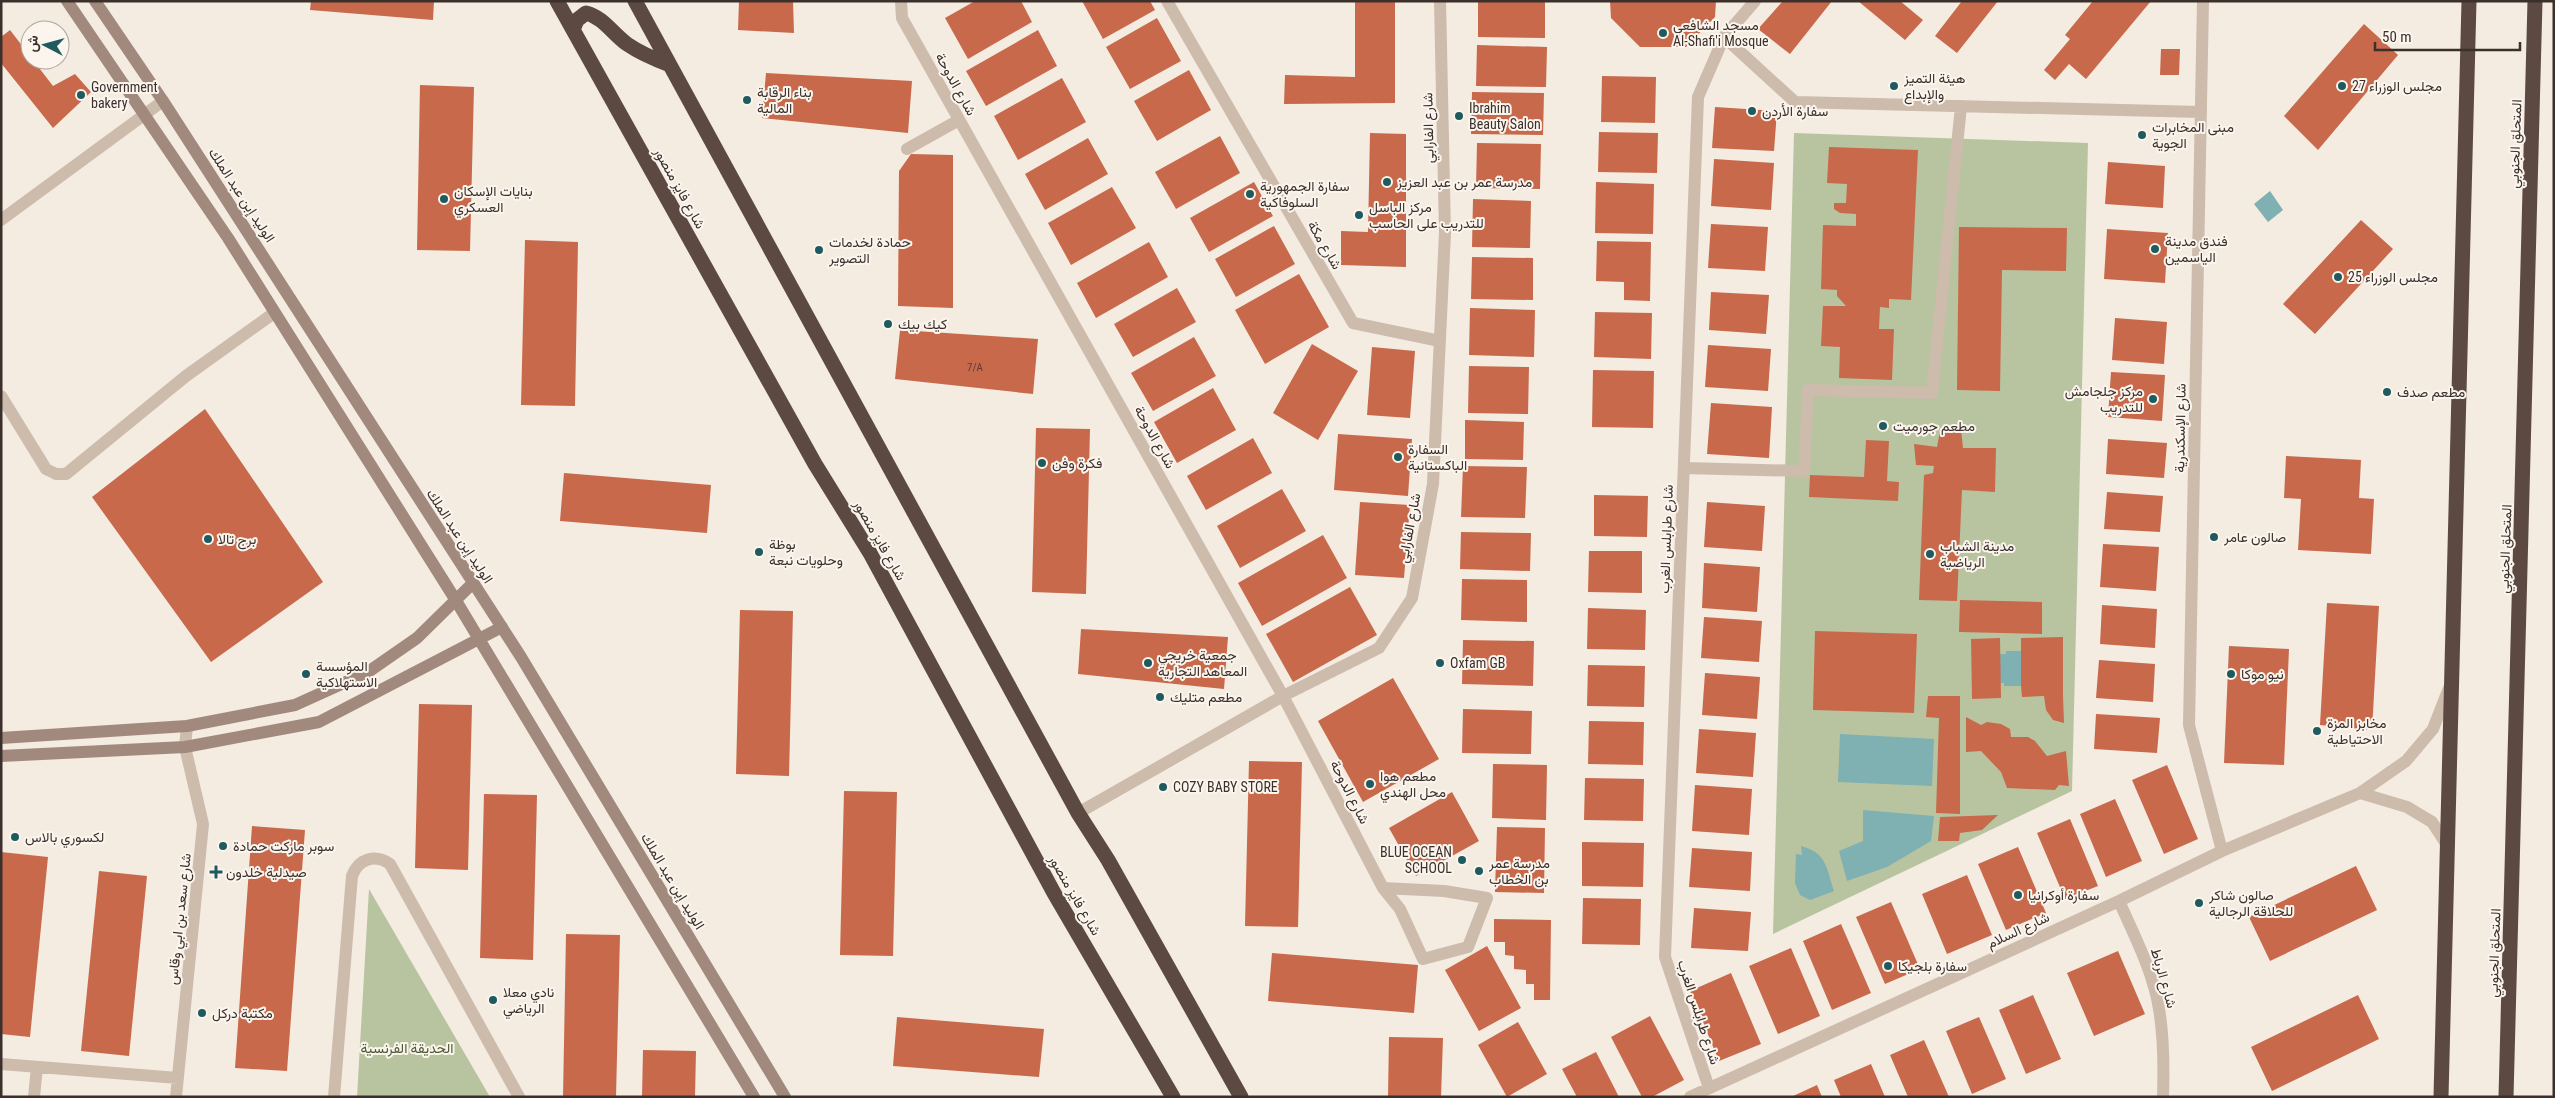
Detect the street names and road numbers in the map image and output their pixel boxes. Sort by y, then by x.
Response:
street label: شارع الدوحة [930,50,980,119]
street label: شارع الفارابي [1419,92,1441,164]
street label: المتحلق الجنوبي [2505,99,2529,189]
street label: شارع فايز منصور [648,144,709,233]
street label: الوليد إبن عبد الملك [204,145,278,246]
street label: شارع مكة [1302,218,1345,274]
street label: شارع الإسكندرية [2171,383,2192,473]
street label: شارع الدوحة [1129,403,1179,472]
street label: شارع طرابلس الغرب [1656,484,1679,594]
street label: الوليد إبن عبد الملك [422,486,496,587]
street label: شارع الفارابي [1394,492,1428,565]
street label: شارع فايز منصور [847,496,909,585]
street label: المتحلق الجنوبي [2495,504,2519,594]
street label: شارع الدوحة [1325,758,1373,828]
street label: الوليد إبن عبد الملك [636,830,708,933]
street label: شارع فايز منصور [1042,851,1104,940]
street label: شارع سعد بن ابي وقاس [164,852,198,986]
street label: المتحلق الجنوبي [2484,908,2508,998]
street label: شارع السلام [1984,909,2053,954]
street label: شارع الرباط [2145,946,2180,1011]
street label: شارع طرابلس الغرب [1672,958,1723,1067]

